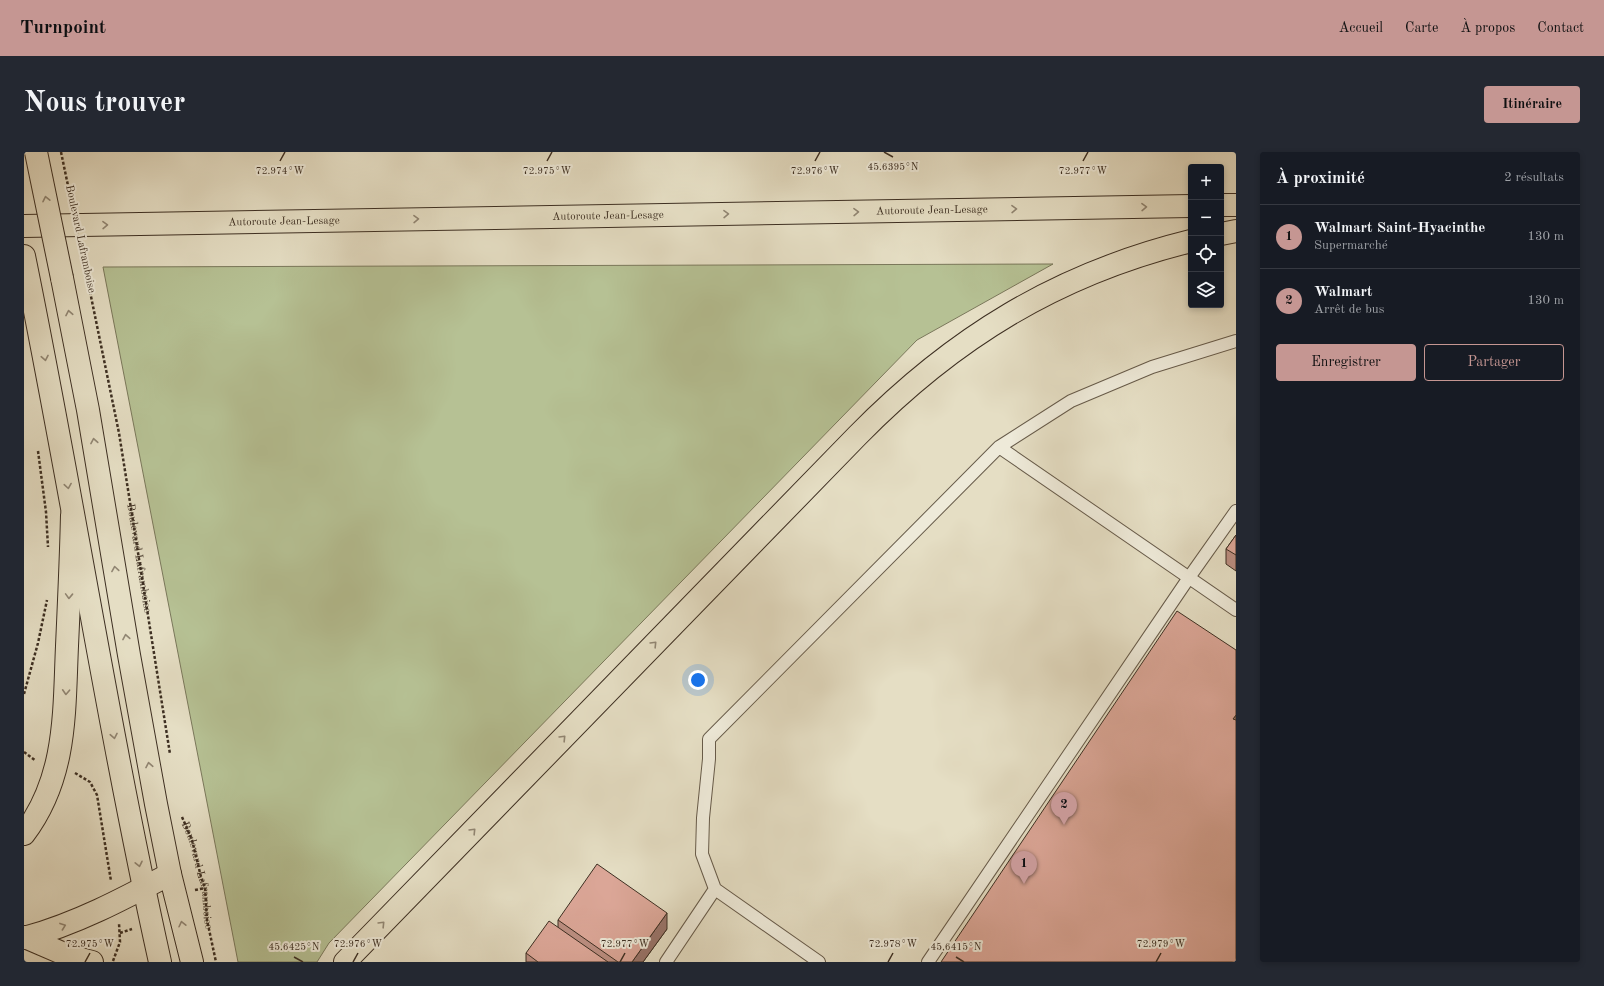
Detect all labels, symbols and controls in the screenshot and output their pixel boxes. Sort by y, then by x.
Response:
text: Turnpoint [20,19,106,38]
text: Accueil [1339,21,1383,35]
text: Carte [1405,21,1438,35]
text: À propos [1460,21,1515,35]
text: Contact [1537,21,1584,35]
button: Itinéraire [1484,86,1580,123]
text: Nous trouver [24,90,185,118]
text: 45.6395°N [867,162,919,172]
map controls [1188,164,1224,308]
button: + [1188,164,1224,200]
text: 72.974°W [256,166,304,176]
text: 72.975°W [523,166,571,176]
text: 72.976°W [791,166,839,176]
text: 72.977°W [1059,166,1107,176]
text: À proximité [1276,170,1365,187]
text: 2 résultats [1504,171,1564,184]
street label: Boulevard Laframboise [63,184,97,294]
one-way arrow [42,196,50,202]
button: − [1188,200,1224,236]
one-way arrow [1141,203,1147,211]
street label: Autoroute Jean-Lesage [876,204,988,217]
one-way arrow [1011,205,1017,213]
one-way arrow [853,207,859,216]
street label: Autoroute Jean-Lesage [552,210,664,222]
one-way arrow [723,210,729,218]
street label: Autoroute Jean-Lesage [228,215,340,228]
one-way arrow [413,215,419,224]
one-way arrow [102,221,108,229]
text: Walmart Saint-Hyacinthe [1314,221,1485,236]
text: 1 [1285,230,1293,243]
text: 130 m [1527,230,1564,243]
button: locate [1188,236,1224,272]
text: Supermarché [1314,239,1388,252]
button: layers [1188,272,1224,308]
text: Walmart [1314,285,1373,300]
text: 2 [1285,294,1293,307]
text: 130 m [1527,294,1564,307]
text: Arrêt de bus [1314,303,1384,316]
one-way arrow [66,310,74,316]
button: Enregistrer [1276,344,1416,381]
button: Partager [1424,344,1564,381]
one-way arrow [40,355,48,361]
one-way arrow [90,437,99,444]
one-way arrow [63,483,72,489]
street label: Boulevard Laframboise [125,503,153,614]
one-way arrow [111,566,120,572]
one-way arrow [65,593,73,599]
one-way arrow [122,634,131,641]
one-way arrow [649,641,657,649]
your location [688,670,708,690]
one-way arrow [62,689,70,695]
one-way arrow [109,733,118,739]
one-way arrow [559,735,566,743]
one-way arrow [145,762,154,769]
pin: 2 [1051,792,1077,825]
street label: Boulevard Laframboise [179,820,214,930]
one-way arrow [468,828,476,836]
pin: 1 [1011,851,1037,884]
one-way arrow [134,861,142,867]
one-way arrow [179,921,187,927]
one-way arrow [377,921,385,929]
one-way arrow [59,922,66,931]
text: 72.975°W [66,939,114,949]
text: 72.976°W [334,939,382,949]
text: 72.977°W [601,939,649,949]
text: 72.978°W [869,939,917,949]
text: 72.979°W [1137,939,1185,949]
text: 45.6425°N [268,942,320,952]
text: 45.6415°N [930,942,982,952]

